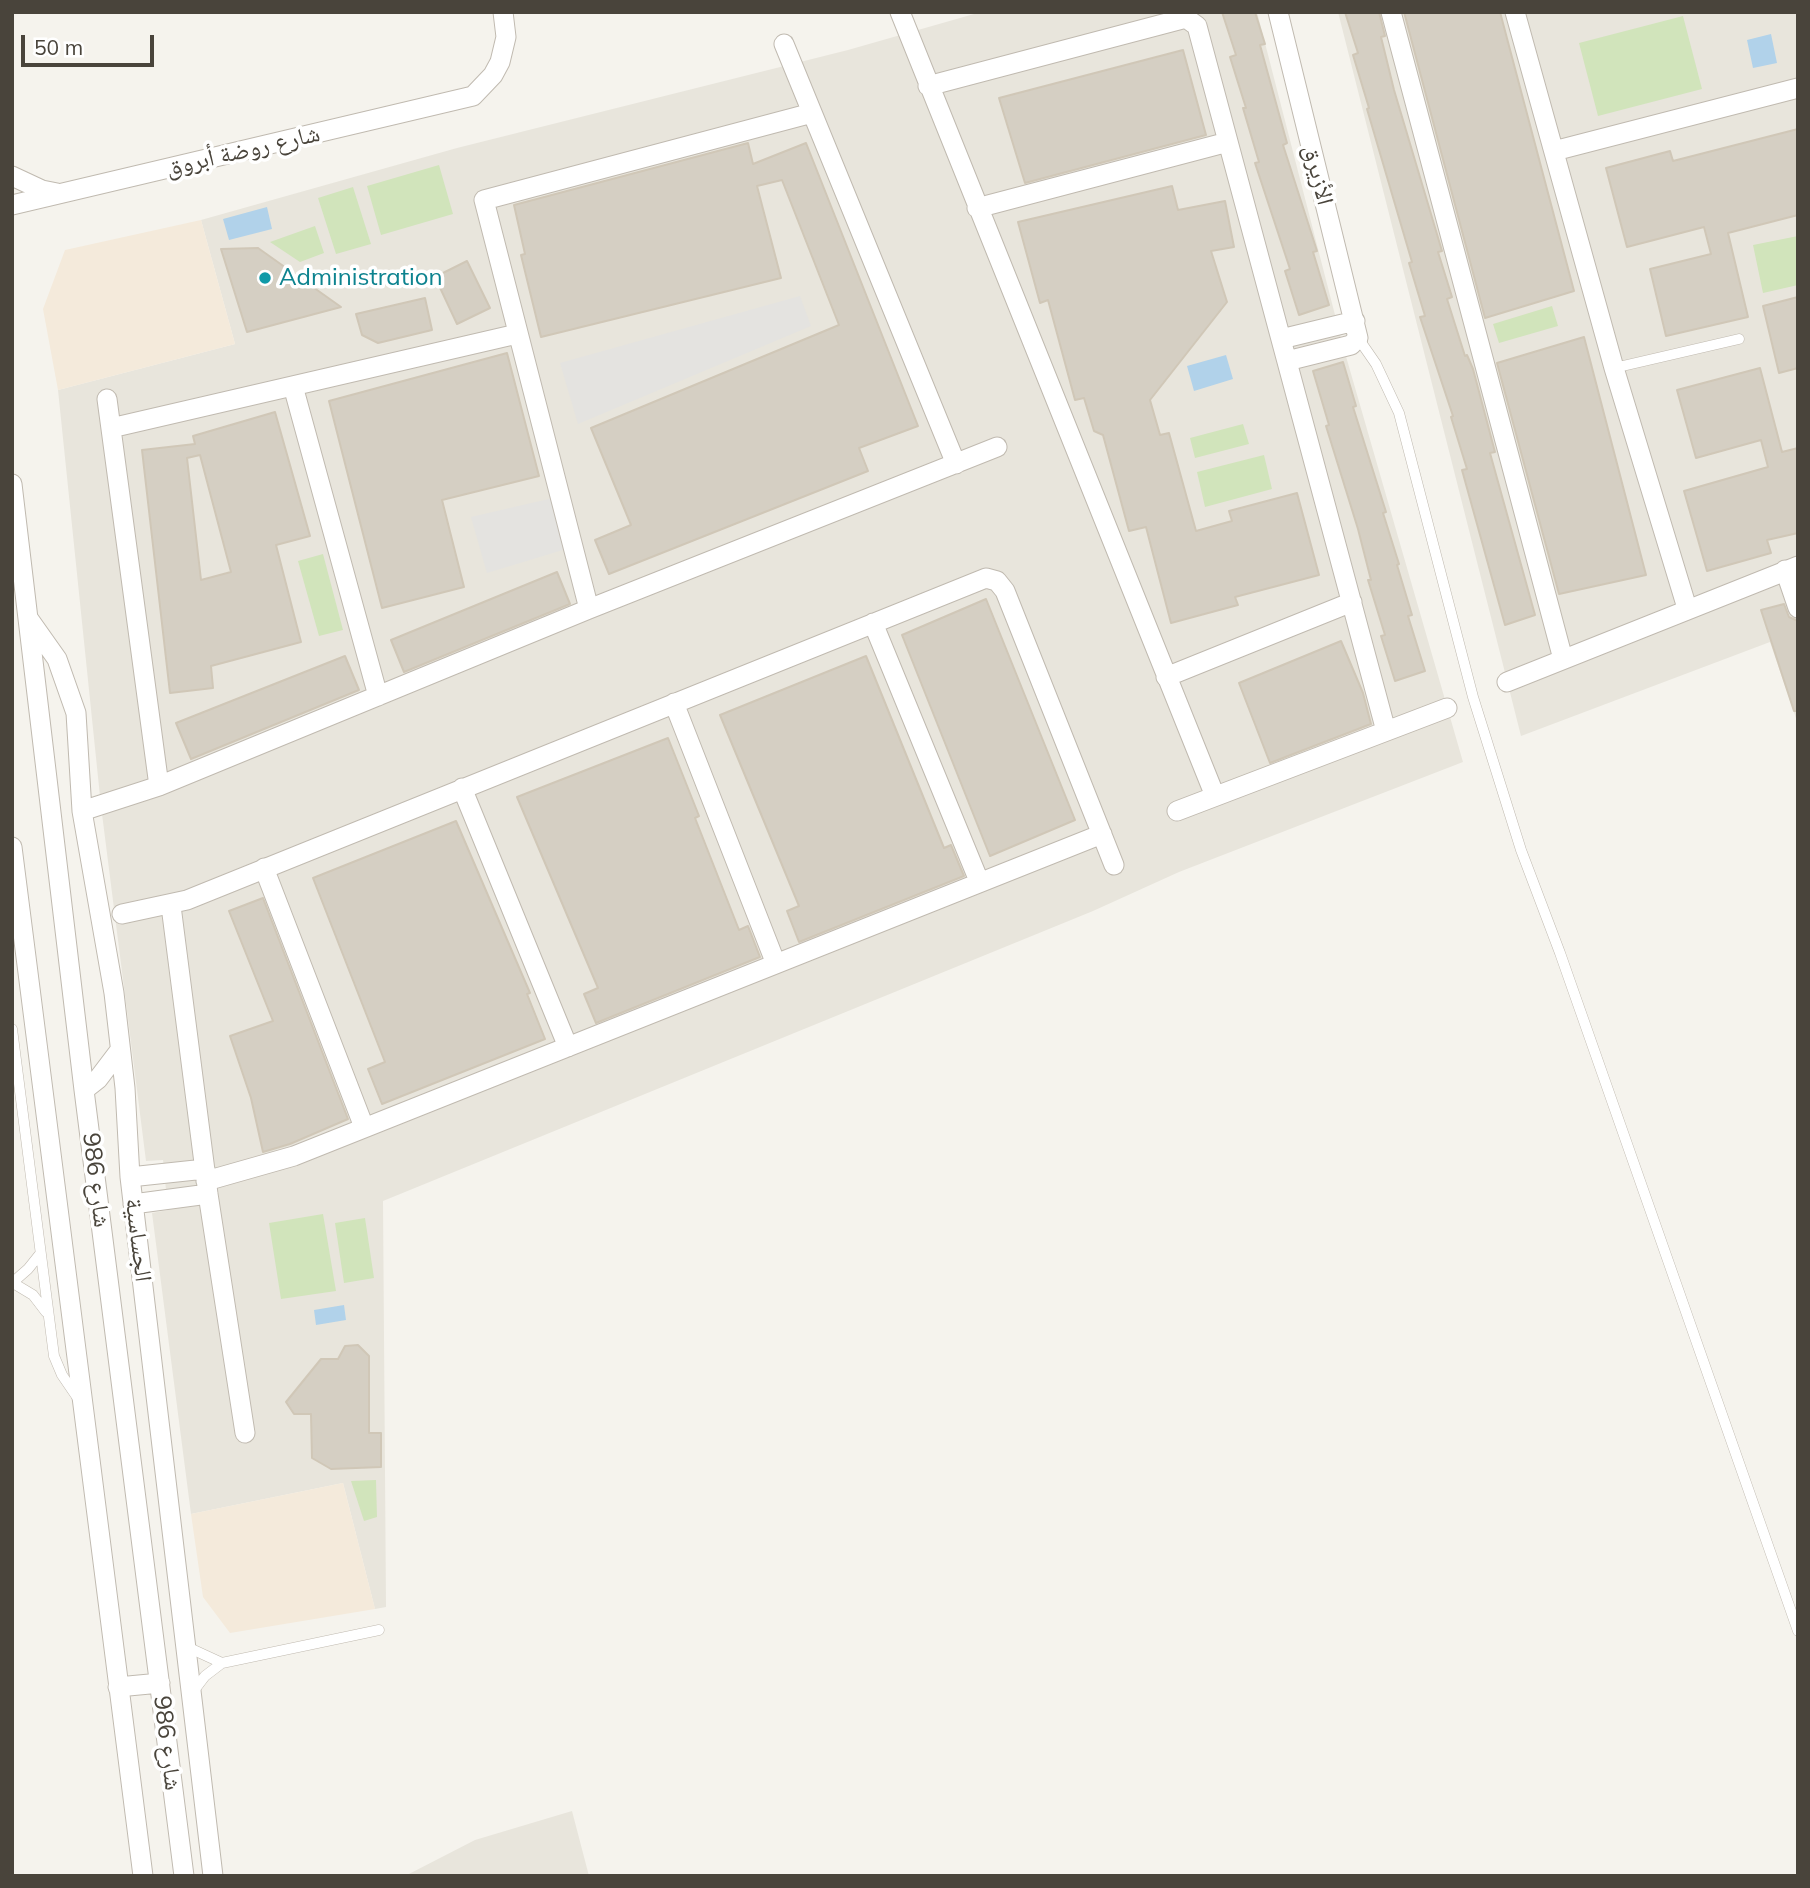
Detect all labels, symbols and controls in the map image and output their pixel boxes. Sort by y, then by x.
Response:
scale bar [24,21,158,65]
text: 50 m [34,34,83,60]
street label: شارع روضة أبروق [163,119,323,183]
street label: الأزيرق [1297,142,1339,208]
place label: Administration [279,264,443,292]
marker: Administration [257,270,273,286]
street label: شارع 986 [76,1131,116,1229]
street label: الجساسية [119,1197,157,1283]
street label: شارع 986 [147,1694,187,1792]

